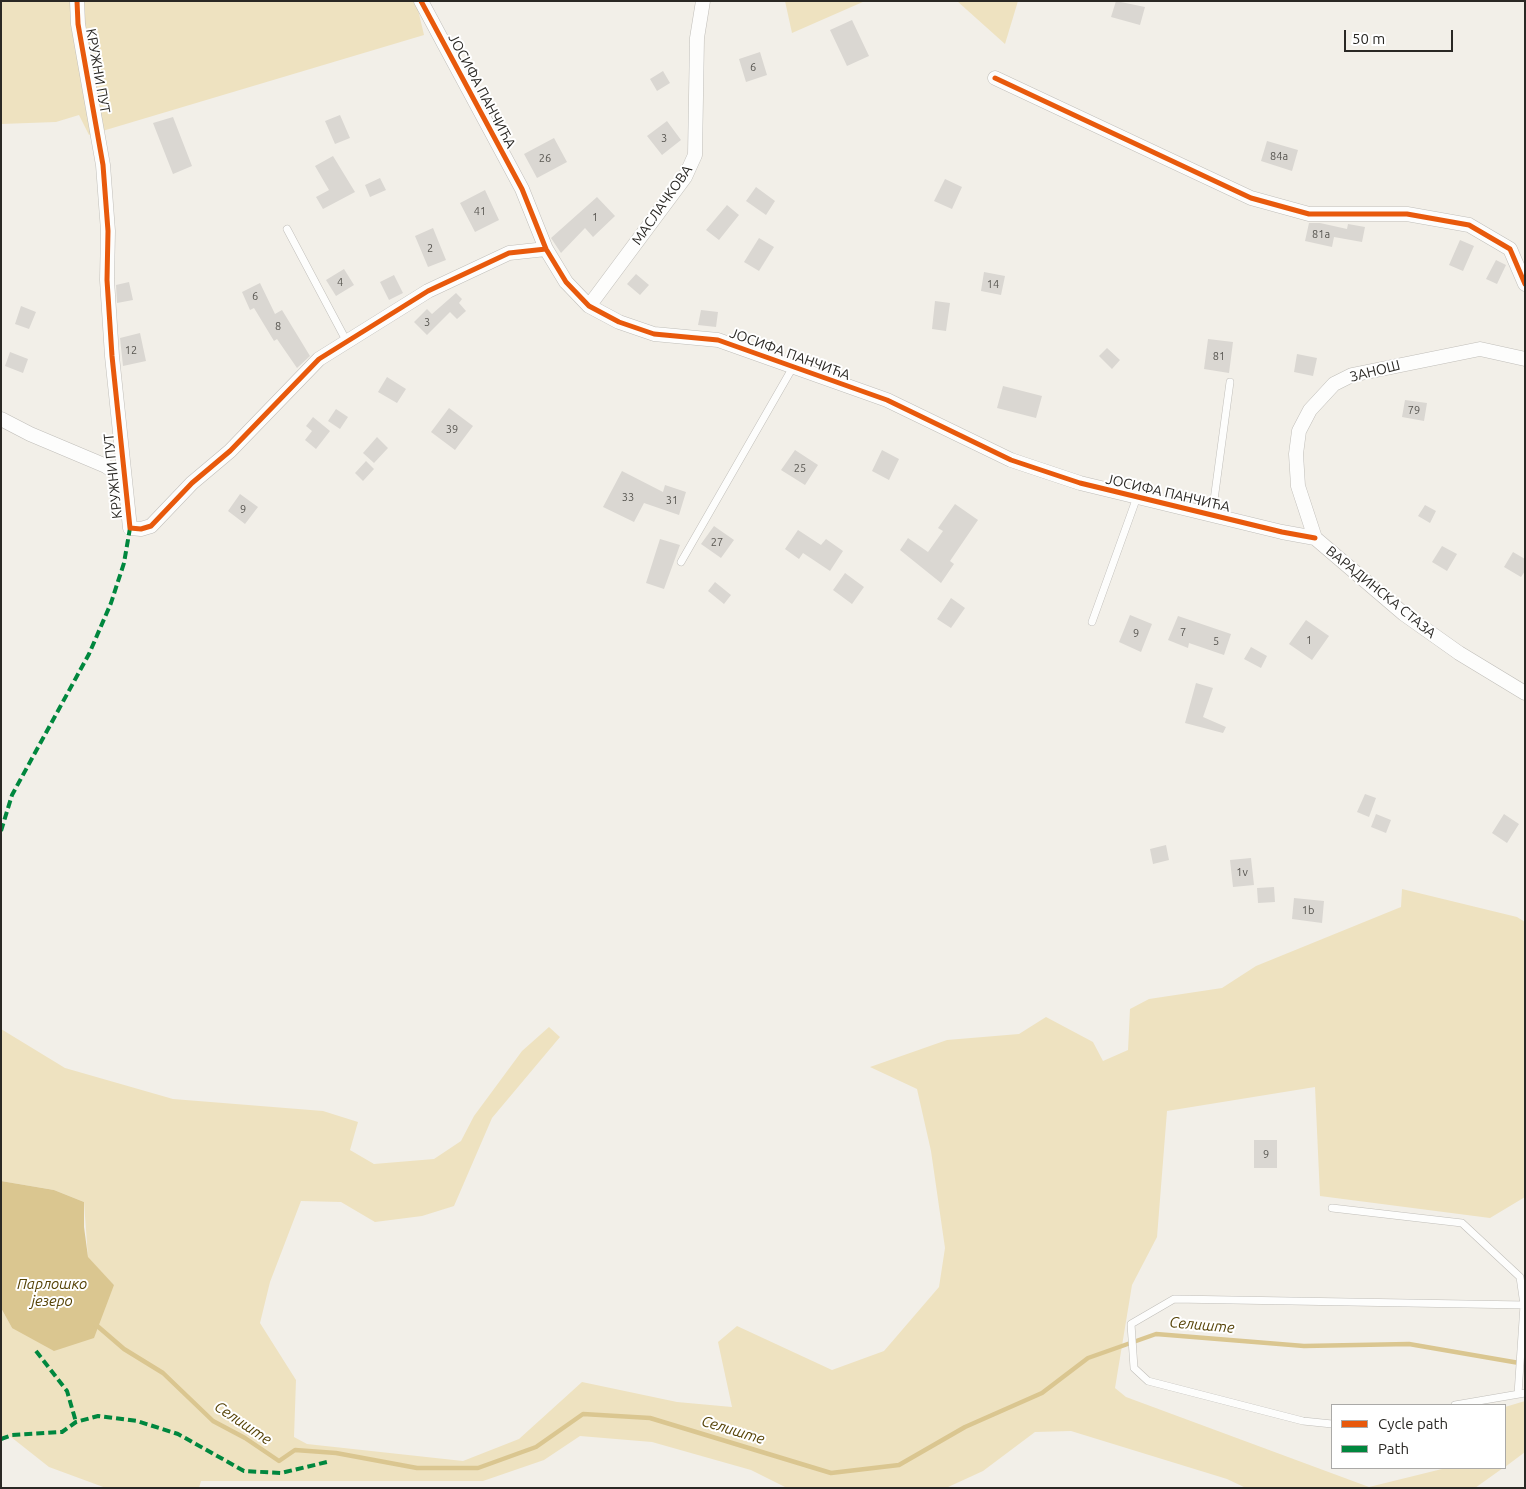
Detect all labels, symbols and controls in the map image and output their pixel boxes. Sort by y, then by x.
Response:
scale bar [1346,20,1455,52]
street label: КРУЖНИ ПУТ [82,27,114,115]
text: 50 m [1352,30,1385,47]
street label: ЈОСИФА ПАНЧИЋА [445,31,519,151]
house number: 6 [750,60,756,74]
house number: 3 [661,131,667,145]
house number: 84a [1270,149,1288,163]
house number: 26 [539,151,551,165]
street label: МАСЛАЧКОВА [628,162,696,248]
house number: 41 [474,204,486,218]
house number: 1 [592,210,598,224]
house number: 81a [1312,227,1330,241]
house number: 2 [427,241,433,255]
house number: 4 [337,275,343,289]
house number: 14 [987,277,999,291]
house number: 6 [252,289,258,303]
house number: 3 [424,315,430,329]
house number: 8 [275,319,281,333]
street label: ЈОСИФА ПАНЧИЋА [727,324,853,384]
house number: 12 [125,343,137,357]
house number: 81 [1213,349,1225,363]
street label: ЗАНОШ [1348,357,1402,385]
house number: 79 [1408,403,1420,417]
house number: 39 [446,422,458,436]
street label: КРУЖНИ ПУТ [100,433,126,519]
house number: 25 [794,461,806,475]
street label: ЈОСИФА ПАНЧИЋА [1104,471,1232,515]
house number: 33 [622,490,634,504]
house number: 31 [666,493,678,507]
house number: 9 [240,502,246,516]
house number: 27 [711,535,723,549]
street label: ВАРАДИНСКА СТАЗА [1323,542,1439,642]
house number: 7 [1180,625,1186,639]
house number: 9 [1133,626,1139,640]
house number: 1 [1306,633,1312,647]
house number: 5 [1213,634,1219,648]
house number: 1v [1236,865,1248,879]
house number: 1b [1302,903,1314,917]
house number: 9 [1263,1147,1269,1161]
water label: Парлошко језеро [17,1275,87,1310]
water label: Селиште [1169,1313,1235,1337]
water label: Селиште [211,1397,275,1449]
legend [1331,1404,1506,1469]
water label: Селиште [699,1412,767,1448]
text: Cycle path [1378,1415,1448,1432]
text: Path [1378,1440,1409,1457]

